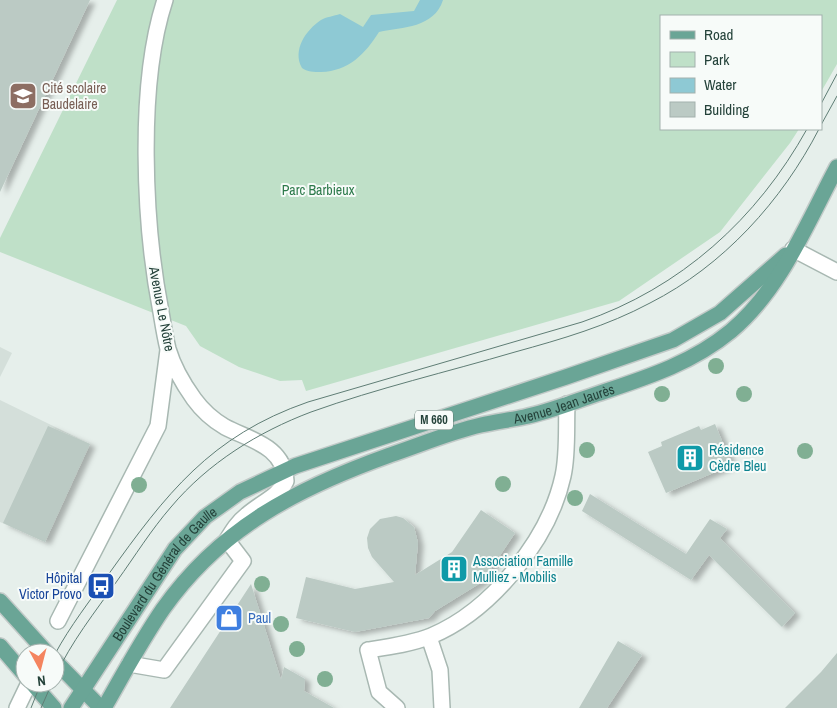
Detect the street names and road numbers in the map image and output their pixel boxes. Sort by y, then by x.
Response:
street label: Avenue Le Nôtre [145,264,179,353]
street label: Avenue Jean Jaurès [511,380,617,428]
road number: M 660 [415,410,453,430]
street label: Boulevard du Général de Gaulle [108,503,220,644]

